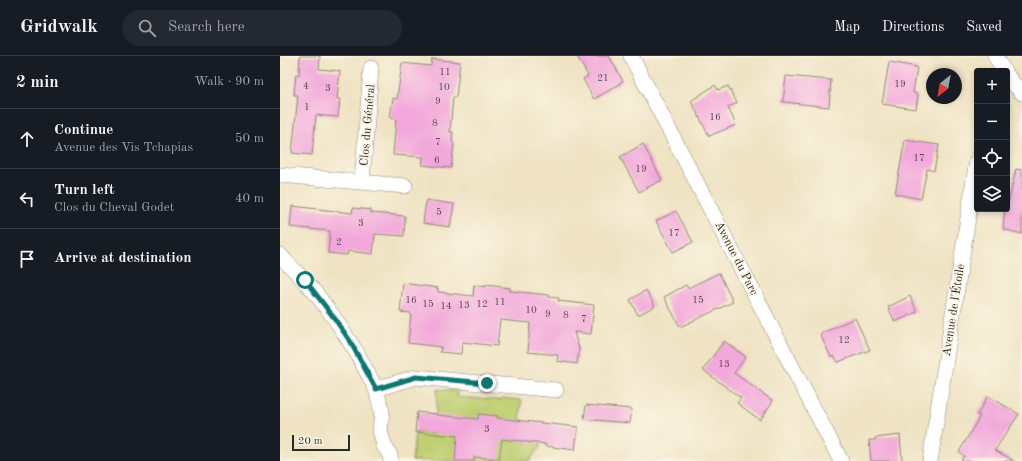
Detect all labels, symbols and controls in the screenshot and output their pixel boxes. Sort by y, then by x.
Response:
search box [122,10,402,46]
icon: search [136,17,158,39]
text: Gridwalk [20,18,98,37]
text: Search here [168,20,245,35]
text: Map [834,20,860,34]
text: Directions [882,20,944,34]
text: Saved [966,20,1002,34]
house number: 11 [439,67,451,77]
north arrow [926,68,962,104]
map controls [974,68,1010,212]
button: + [974,68,1010,104]
house number: 21 [597,73,609,83]
text: 2 min [16,74,59,91]
text: Walk · 90 m [195,75,264,88]
house number: 19 [894,79,906,89]
house number: 4 [303,81,309,91]
house number: 10 [438,82,450,92]
house number: 3 [325,83,331,93]
street label: Clos du Général [358,84,378,167]
house number: 9 [435,96,441,106]
house number: 1 [304,102,310,112]
button: − [974,104,1010,140]
house number: 16 [709,112,721,122]
house number: 8 [432,118,438,128]
text: Continue [54,123,113,138]
icon: ahead [16,128,38,150]
text: 50 m [235,132,264,145]
house number: 7 [435,137,441,147]
button: locate [974,140,1010,176]
text: Avenue des Vis Tchapias [54,141,193,154]
house number: 17 [913,153,925,163]
house number: 6 [434,155,440,165]
house number: 19 [635,164,647,174]
button: layers [974,176,1010,212]
text: Turn left [54,183,114,198]
icon: left [16,188,38,210]
text: 40 m [235,192,264,205]
text: Clos du Cheval Godet [54,201,174,214]
house number: 5 [436,207,442,217]
house number: 3 [358,218,364,228]
street label: Avenue du Parc [712,220,760,297]
house number: 17 [668,228,680,238]
house number: 2 [336,237,342,247]
icon: arrive [16,248,38,270]
text: Arrive at destination [54,251,192,266]
street label: Avenue de l'Étoile [938,262,967,357]
route start [296,271,314,289]
house number: 16 [405,295,417,305]
house number: 15 [692,295,704,305]
house number: 11 [494,297,506,307]
house number: 15 [422,299,434,309]
house number: 12 [476,299,488,309]
house number: 13 [458,300,470,310]
house number: 14 [440,301,452,311]
house number: 10 [525,305,537,315]
house number: 9 [545,309,551,319]
house number: 8 [563,310,569,320]
house number: 7 [581,314,587,324]
house number: 12 [838,335,850,345]
house number: 13 [718,359,730,369]
route end [478,374,496,392]
house number: 3 [484,424,490,434]
scale bar [292,433,350,452]
text: 20 m [298,436,323,447]

